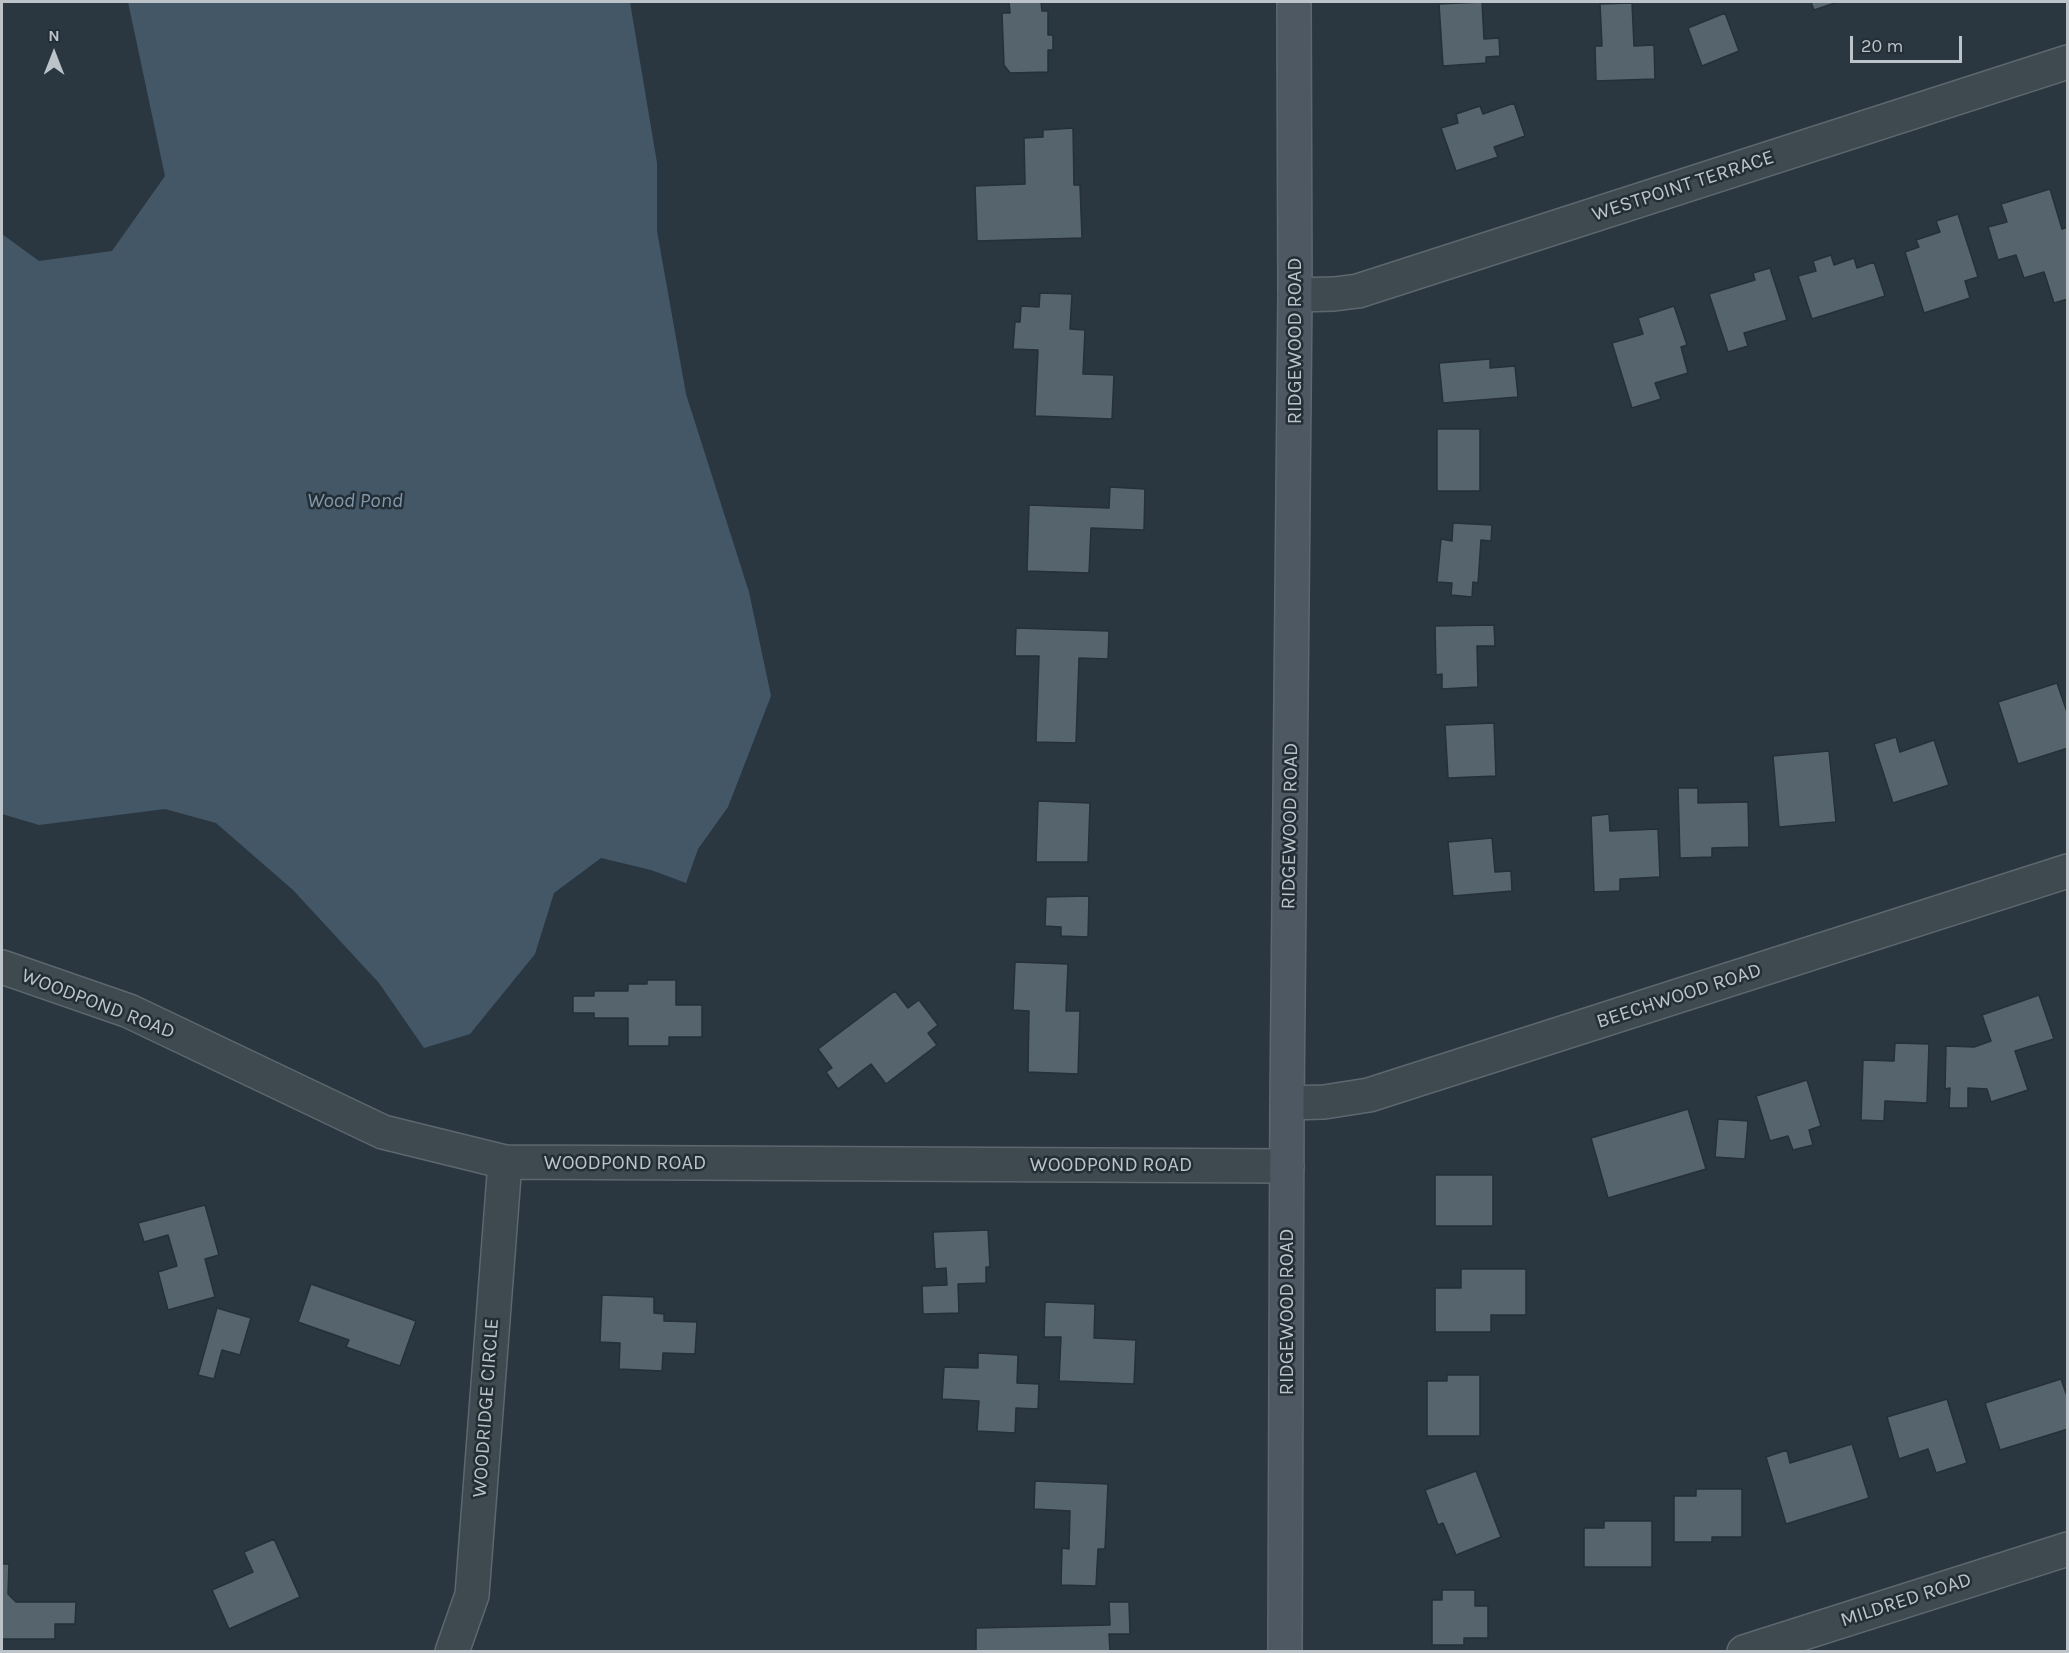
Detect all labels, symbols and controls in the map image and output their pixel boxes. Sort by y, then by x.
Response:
north arrow [24,24,84,84]
scale bar [1853,24,1966,62]
text: N [48,26,60,45]
text: 20 m [1861,35,1903,57]
street label: WESTPOINT TERRACE [1589,145,1777,227]
street label: RIDGEWOOD ROAD [1283,258,1307,424]
water label: Wood Pond [307,488,403,514]
street label: RIDGEWOOD ROAD [1277,742,1303,910]
street label: BEECHWOOD ROAD [1593,958,1765,1034]
street label: WOODPOND ROAD [18,964,178,1044]
street label: WOODPOND ROAD [544,1151,706,1175]
street label: WOODPOND ROAD [1030,1153,1192,1177]
street label: RIDGEWOOD ROAD [1275,1229,1299,1395]
street label: WOODRIDGE CIRCLE [468,1317,504,1499]
street label: MILDRED ROAD [1837,1568,1975,1632]

